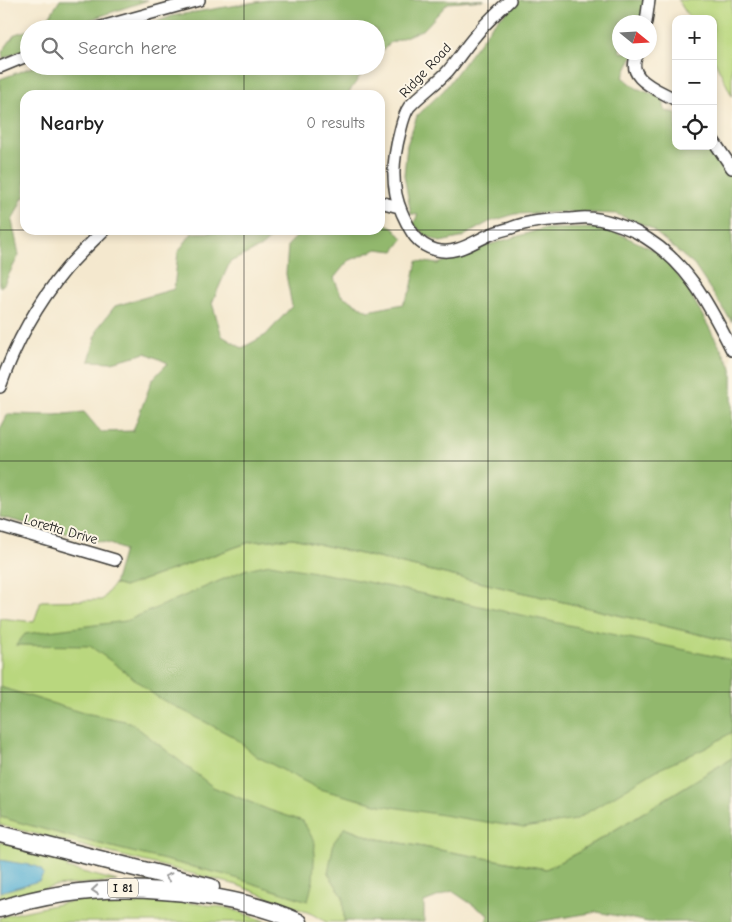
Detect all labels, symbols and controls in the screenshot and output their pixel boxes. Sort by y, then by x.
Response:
north arrow [612,15,657,60]
map controls [672,15,717,150]
button: + [672,15,717,60]
search box [20,20,385,75]
icon: search [38,34,66,62]
text: Search here [78,37,177,59]
street label: Ridge Road [396,40,455,101]
button: − [672,60,717,105]
button: locate [672,105,717,150]
text: Nearby [40,111,104,135]
text: 0 results [306,114,365,132]
street label: Loretta Drive [22,511,100,548]
one-way arrow [165,872,173,882]
road number: I 81 [108,878,138,898]
one-way arrow [90,884,98,895]

